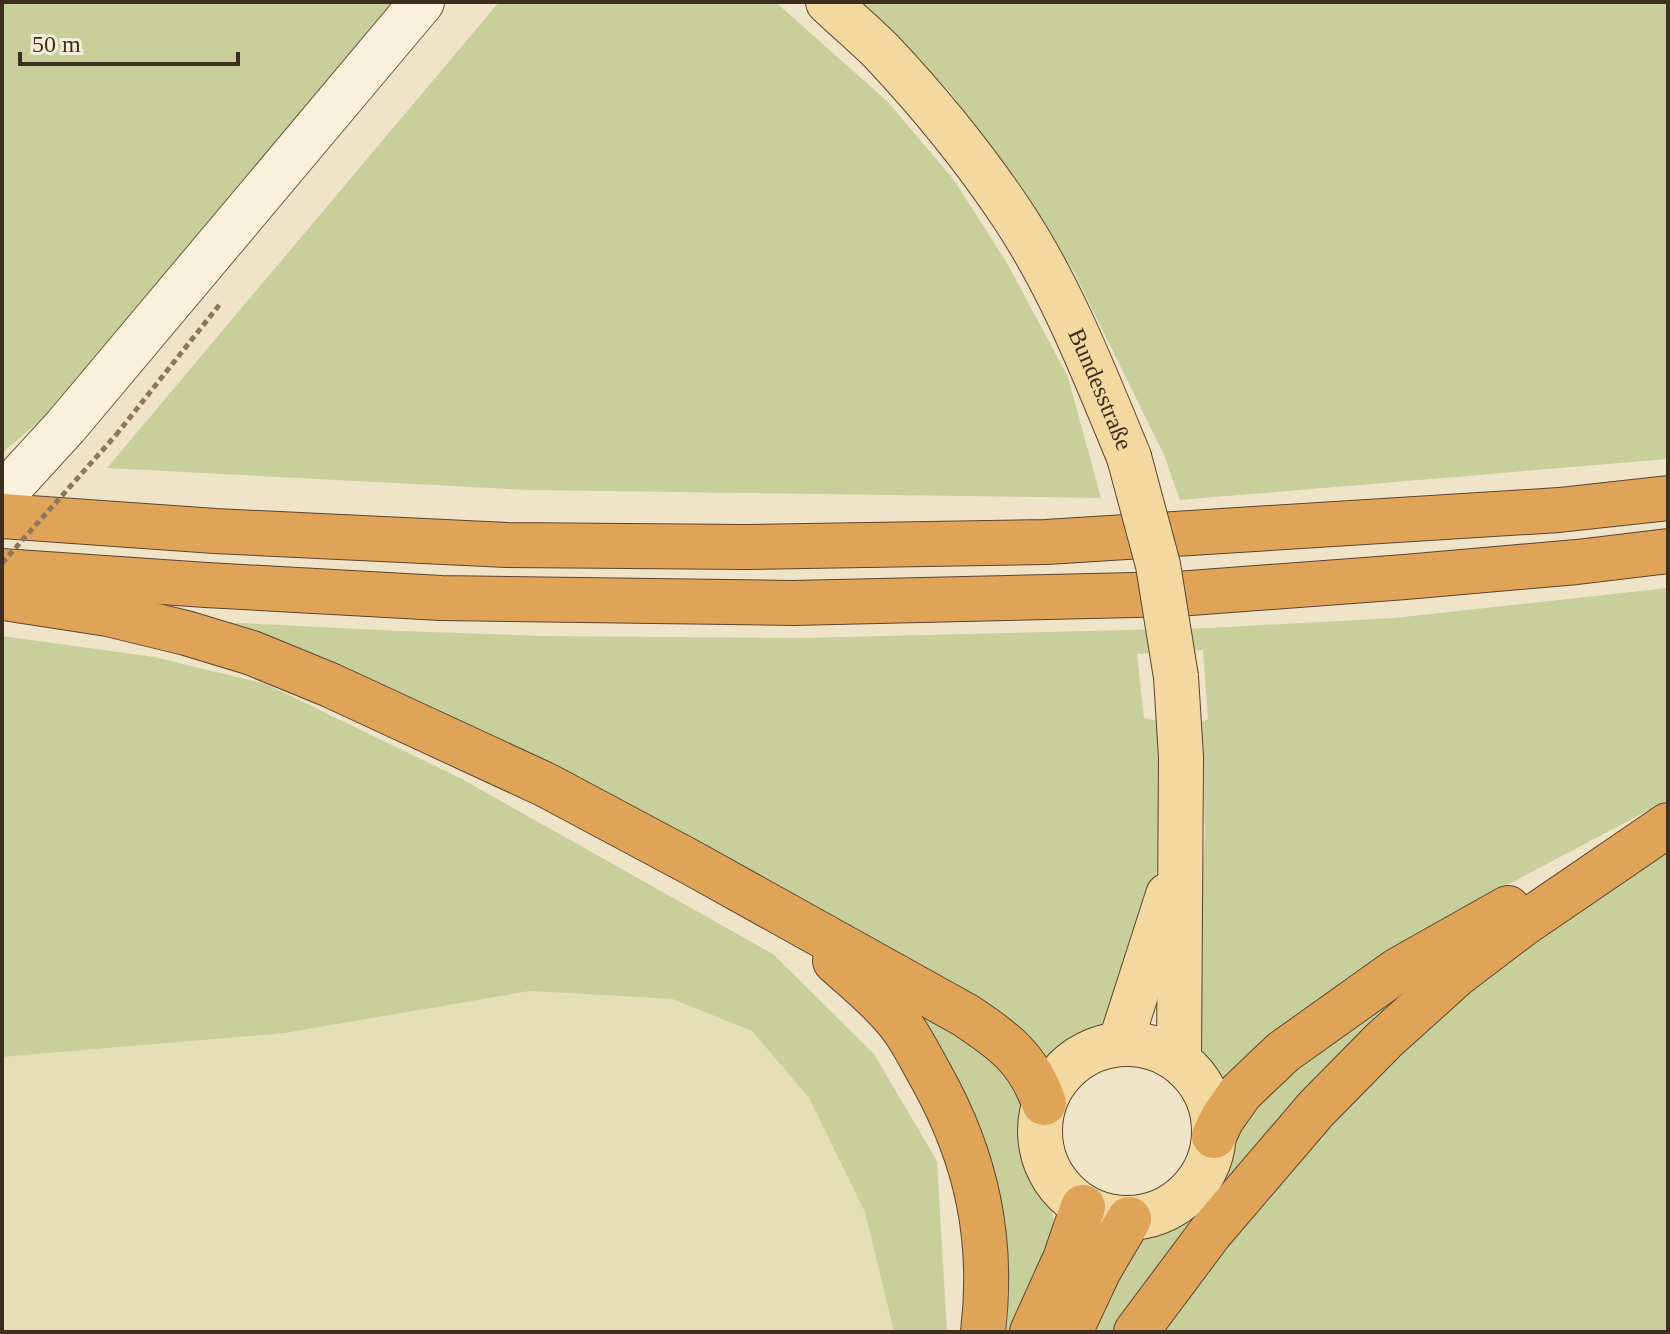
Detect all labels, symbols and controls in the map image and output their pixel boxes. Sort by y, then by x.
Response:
scale bar [20,16,238,66]
text: 50 m [32,31,81,57]
street label: Bundesstraße [1063,324,1138,454]

